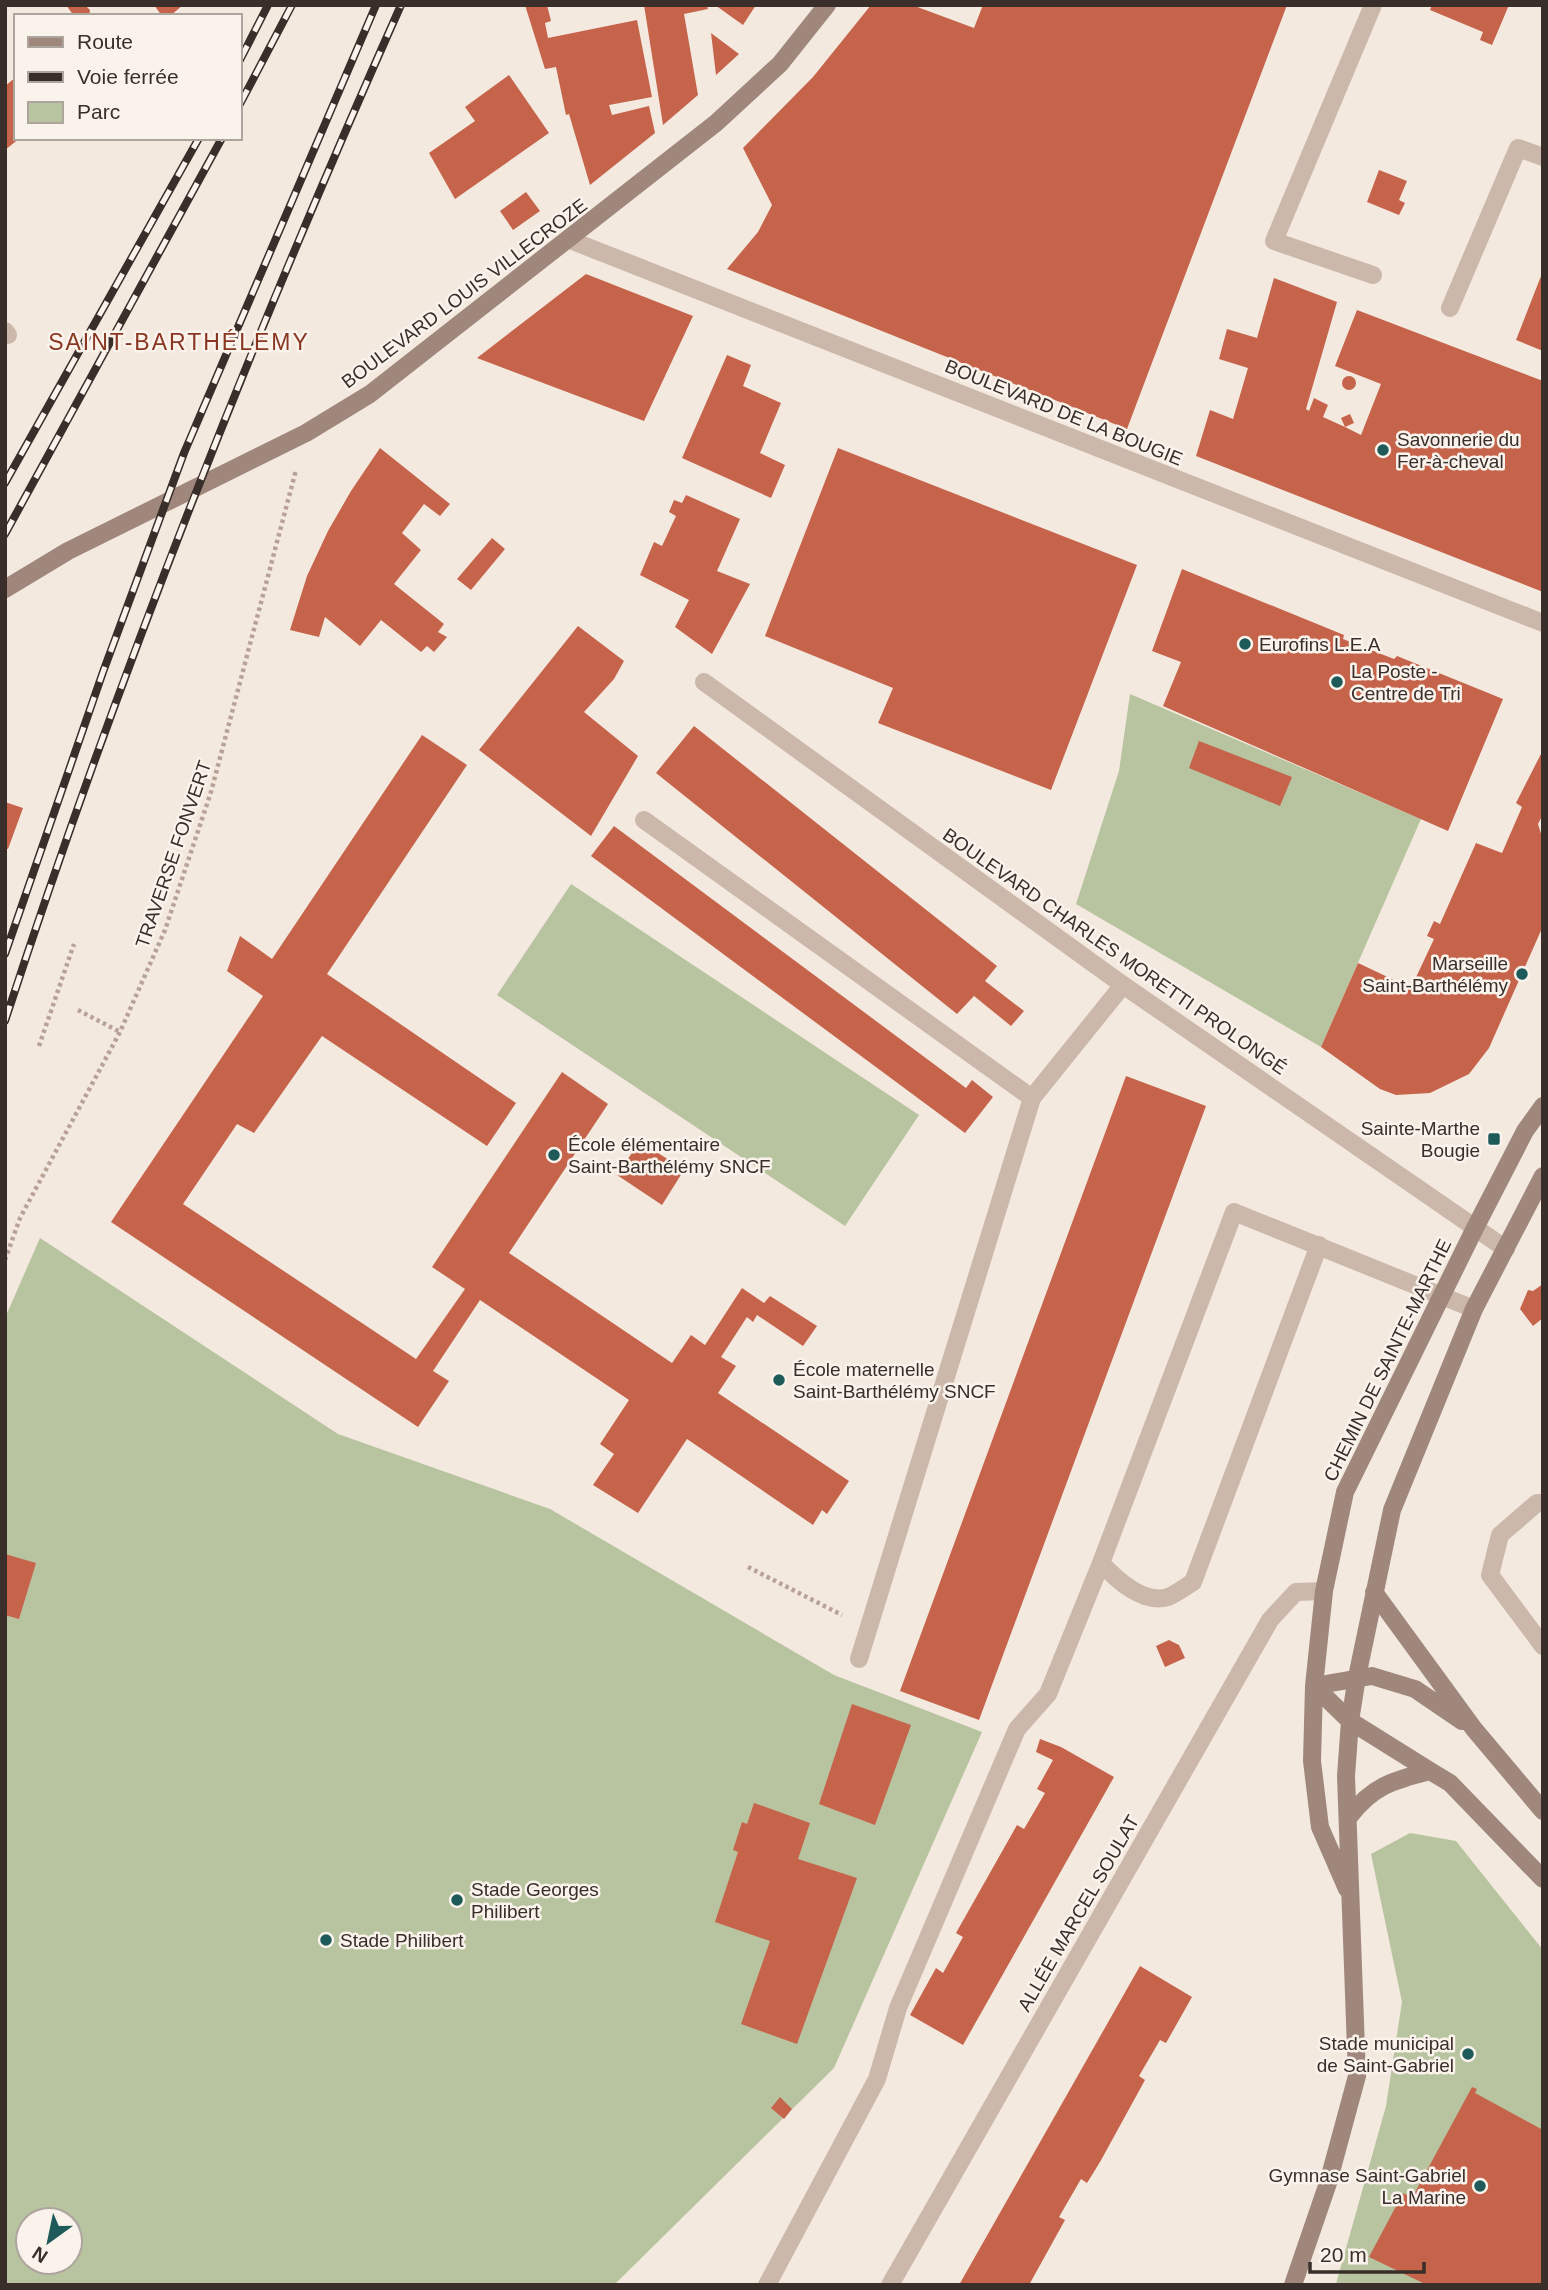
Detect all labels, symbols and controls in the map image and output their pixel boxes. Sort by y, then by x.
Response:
legend [14,14,242,140]
text: Route [77,30,133,53]
text: Voie ferrée [77,65,179,88]
text: Parc [77,100,120,123]
street label: BOULEVARD LOUIS VILLECROZE [338,194,591,393]
district label: SAINT-BARTHÉLEMY [48,329,310,355]
street label: BOULEVARD DE LA BOUGIE [942,355,1186,470]
place label: Savonnerie du Fer-à-cheval [1397,429,1520,472]
marker: Savonnerie du Fer-à-cheval [1375,442,1391,458]
place label: Eurofins L.E.A [1259,634,1381,655]
marker: Eurofins L.E.A [1237,636,1253,652]
place label: La Poste - Centre de Tri [1351,661,1461,704]
marker: La Poste - Centre de Tri [1329,674,1345,690]
street label: TRAVERSE FONVERT [132,757,216,951]
street label: BOULEVARD CHARLES MORETTI PROLONGÉ [939,824,1291,1079]
place label: Marseille Saint-Barthélémy [1362,953,1508,996]
marker: Marseille Saint-Barthélémy [1514,966,1530,982]
place label: Sainte-Marthe Bougie [1361,1118,1480,1161]
marker: Sainte-Marthe Bougie [1486,1131,1502,1147]
place label: École élémentaire Saint-Barthélémy SNCF [568,1134,771,1177]
marker: École élémentaire Saint-Barthélémy SNCF [546,1147,562,1163]
street label: CHEMIN DE SAINTE-MARTHE [1320,1236,1455,1485]
place label: École maternelle Saint-Barthélémy SNCF [793,1359,996,1402]
marker: École maternelle Saint-Barthélémy SNCF [771,1372,787,1388]
street label: ALLÉE MARCEL SOULAT [1014,1811,1143,2015]
place label: Stade Georges Philibert [471,1879,599,1922]
marker: Stade Georges Philibert [449,1892,465,1908]
place label: Stade Philibert [340,1930,464,1951]
marker: Stade Philibert [318,1932,334,1948]
place label: Stade municipal de Saint-Gabriel [1317,2033,1454,2076]
marker: Stade municipal de Saint-Gabriel [1460,2046,1476,2062]
place label: Gymnase Saint-Gabriel La Marine [1269,2165,1466,2208]
marker: Gymnase Saint-Gabriel La Marine [1472,2178,1488,2194]
north arrow [14,2206,84,2276]
scale bar [1310,2230,1424,2274]
text: N [29,2242,51,2267]
text: 20 m [1320,2243,1367,2266]

